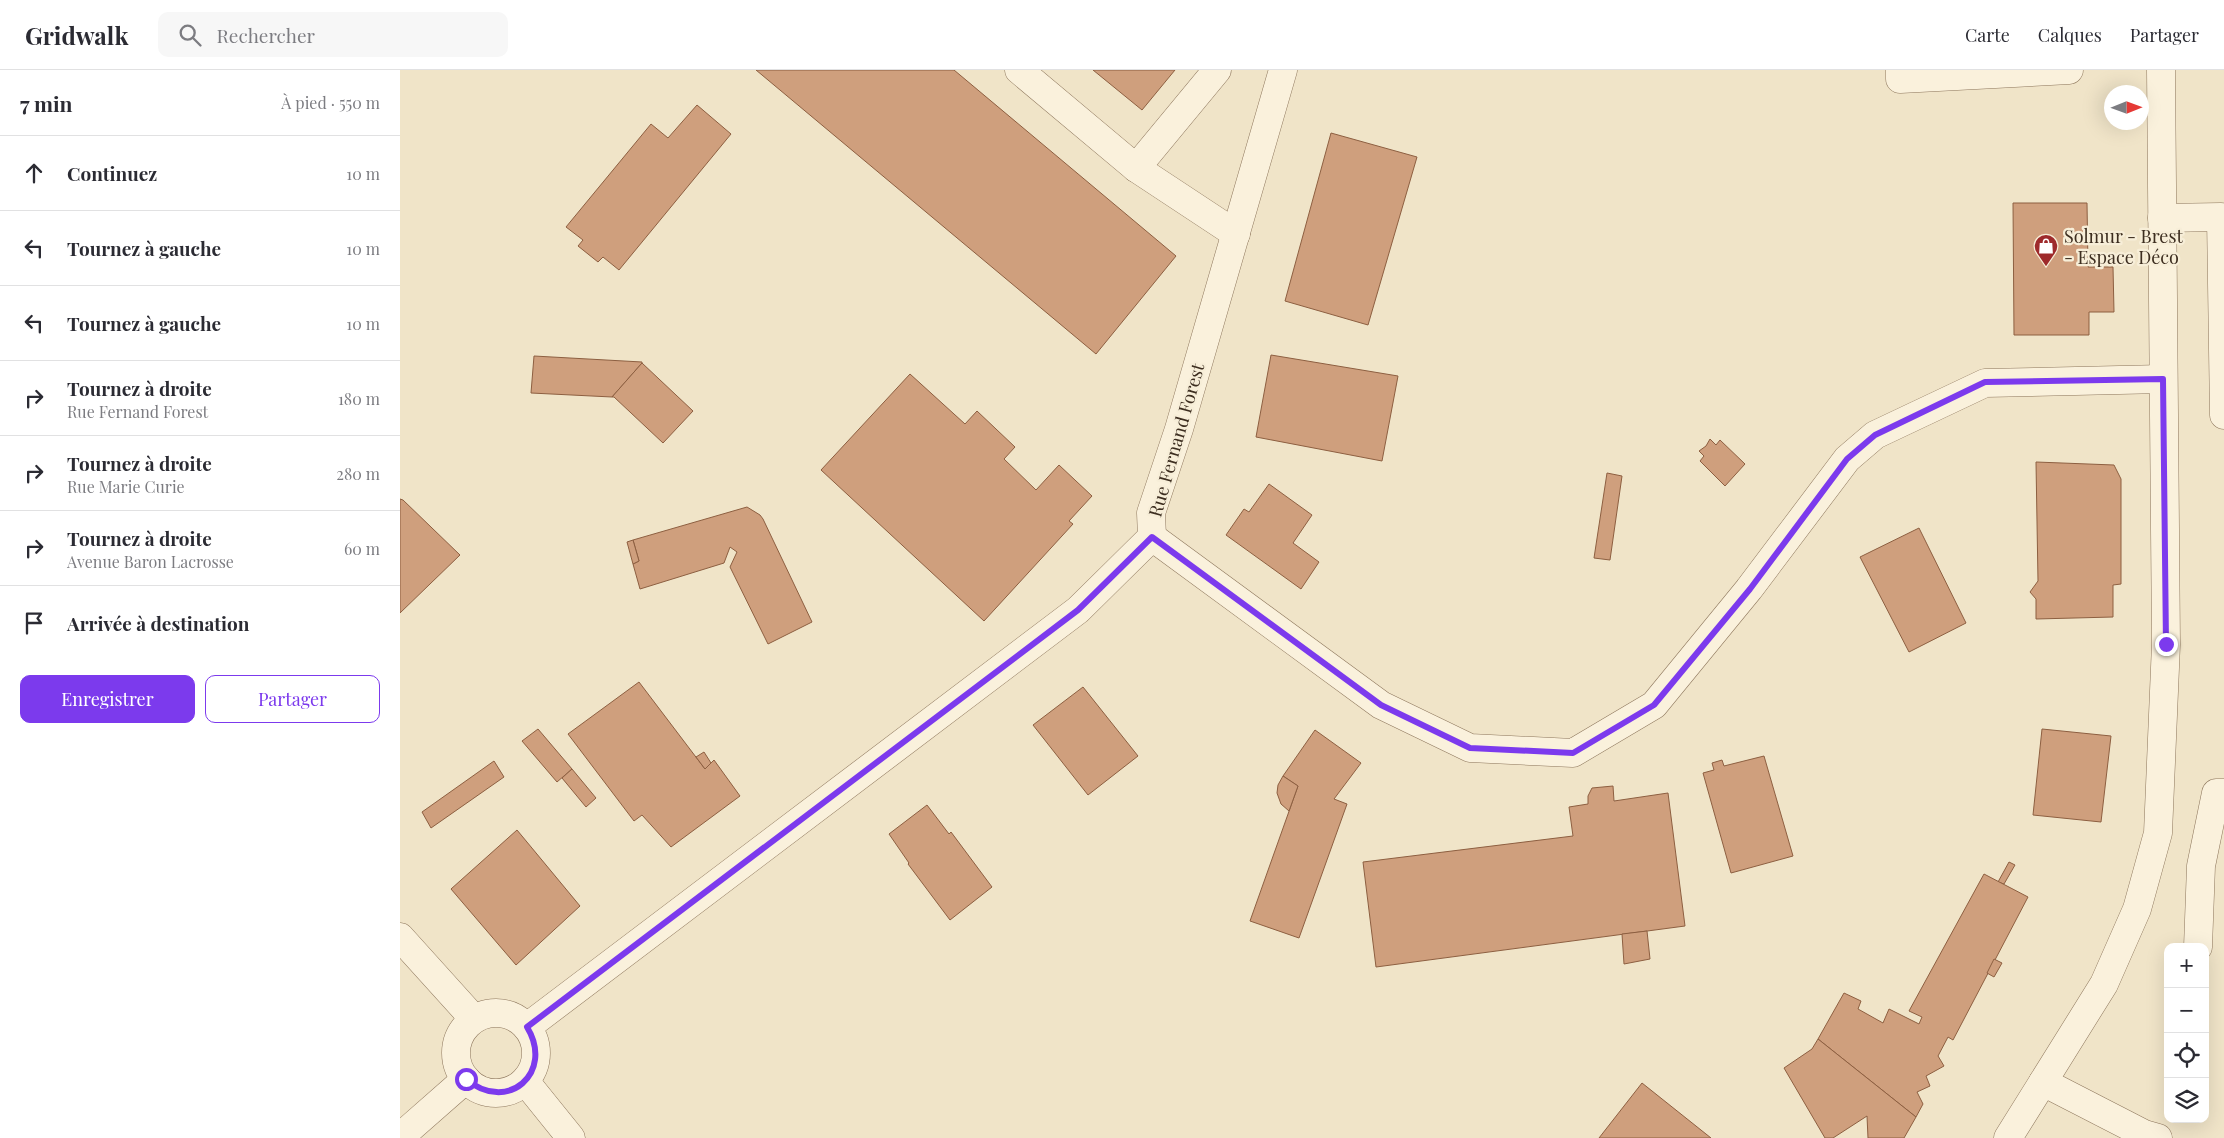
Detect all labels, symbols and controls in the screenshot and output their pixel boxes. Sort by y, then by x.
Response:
search box [158,12,508,57]
text: Gridwalk [25,19,128,51]
icon: search [176,21,204,49]
text: Rechercher [216,22,315,48]
text: Carte [1965,23,2010,47]
text: Calques [2038,23,2102,47]
text: Partager [2130,23,2199,47]
north arrow [2104,85,2149,130]
text: 7 min [20,89,73,117]
text: À pied · 550 m [281,92,380,113]
icon: ahead [20,159,48,187]
text: Continuez [67,160,157,186]
text: 10 m [346,163,380,184]
place label: Solmur - Brest - Espace Déco [2064,224,2183,269]
shop icon: Solmur - Brest - Espace Déco [2033,233,2059,267]
icon: left [20,234,48,262]
text: Tournez à gauche [67,235,221,261]
text: 10 m [346,238,380,259]
icon: left [20,309,48,337]
text: Tournez à gauche [67,310,221,336]
text: 10 m [346,313,380,334]
street label: Rue Fernand Forest [1143,360,1210,520]
text: Tournez à droite [67,375,212,401]
icon: right [20,384,48,412]
text: 180 m [338,388,380,409]
text: Rue Fernand Forest [67,401,208,422]
text: Tournez à droite [67,450,212,476]
icon: right [20,459,48,487]
text: 280 m [336,463,380,484]
text: Rue Marie Curie [67,476,185,497]
text: Tournez à droite [67,525,212,551]
icon: right [20,534,48,562]
text: 60 m [344,538,380,559]
text: Avenue Baron Lacrosse [67,551,234,572]
icon: arrive [20,609,48,637]
text: Arrivée à destination [67,610,249,636]
route end [2155,633,2178,656]
button: Enregistrer [20,675,195,723]
button: Partager [205,675,380,723]
map controls [2164,943,2209,1123]
button: + [2164,943,2209,988]
button: − [2164,988,2209,1033]
button: locate [2164,1033,2209,1078]
route start [455,1068,478,1091]
button: layers [2164,1078,2209,1123]

